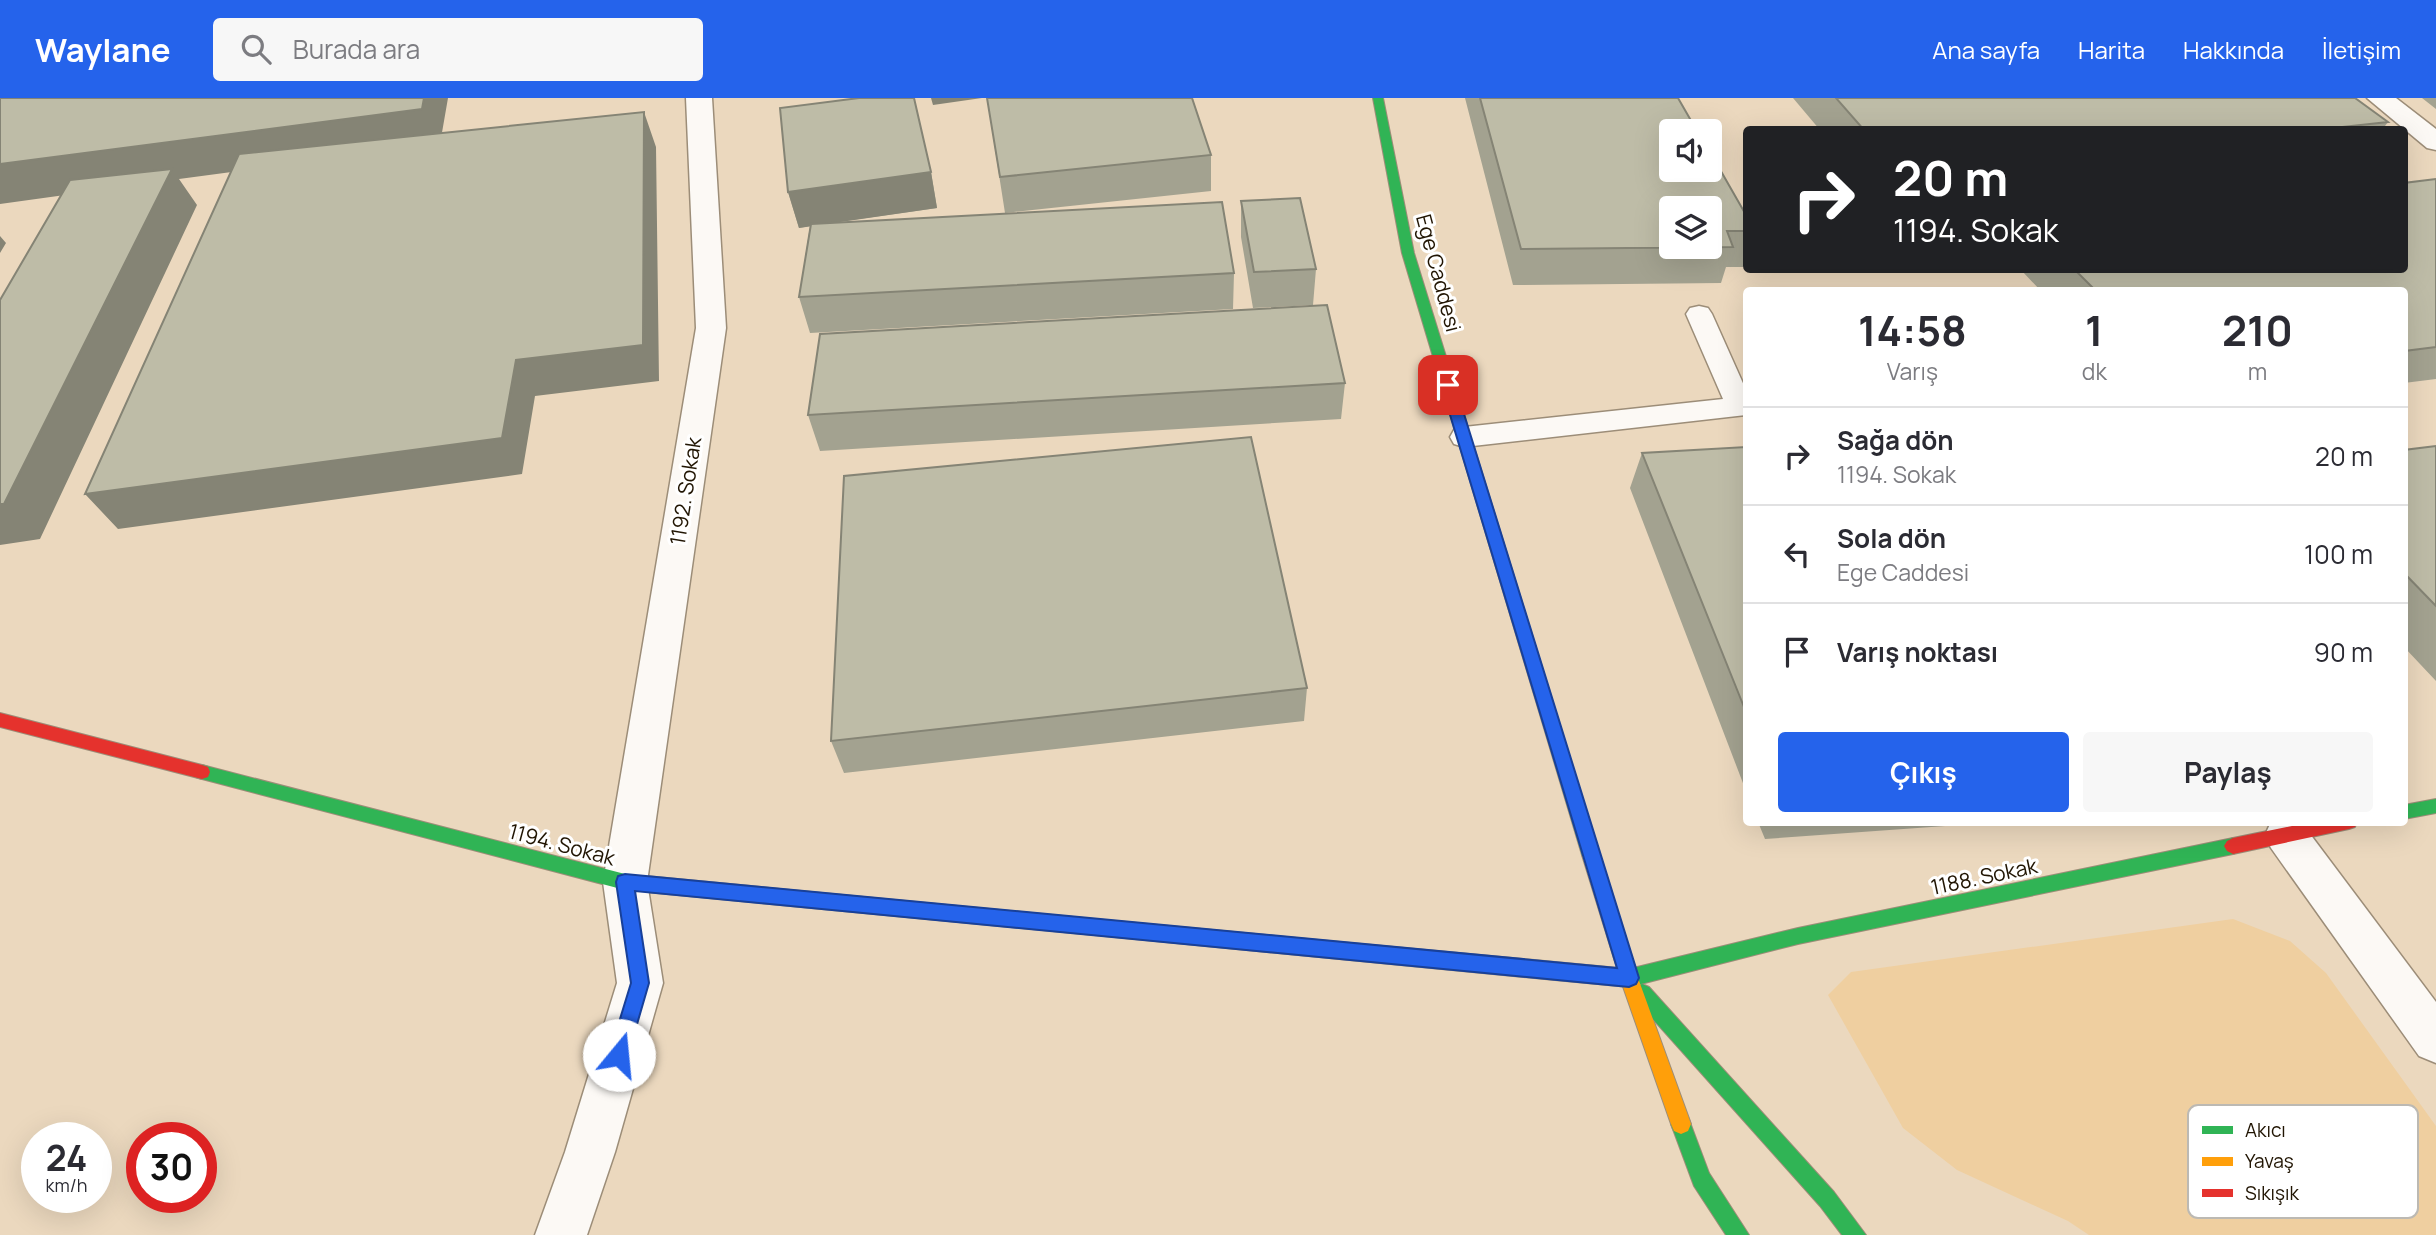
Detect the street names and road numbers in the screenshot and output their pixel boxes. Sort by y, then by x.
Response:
street label: Ege Caddesi [1410,211,1468,335]
street label: 1192. Sokak [663,435,707,547]
street label: 1194. Sokak [506,816,619,872]
street label: 1188. Sokak [1928,851,2040,901]

